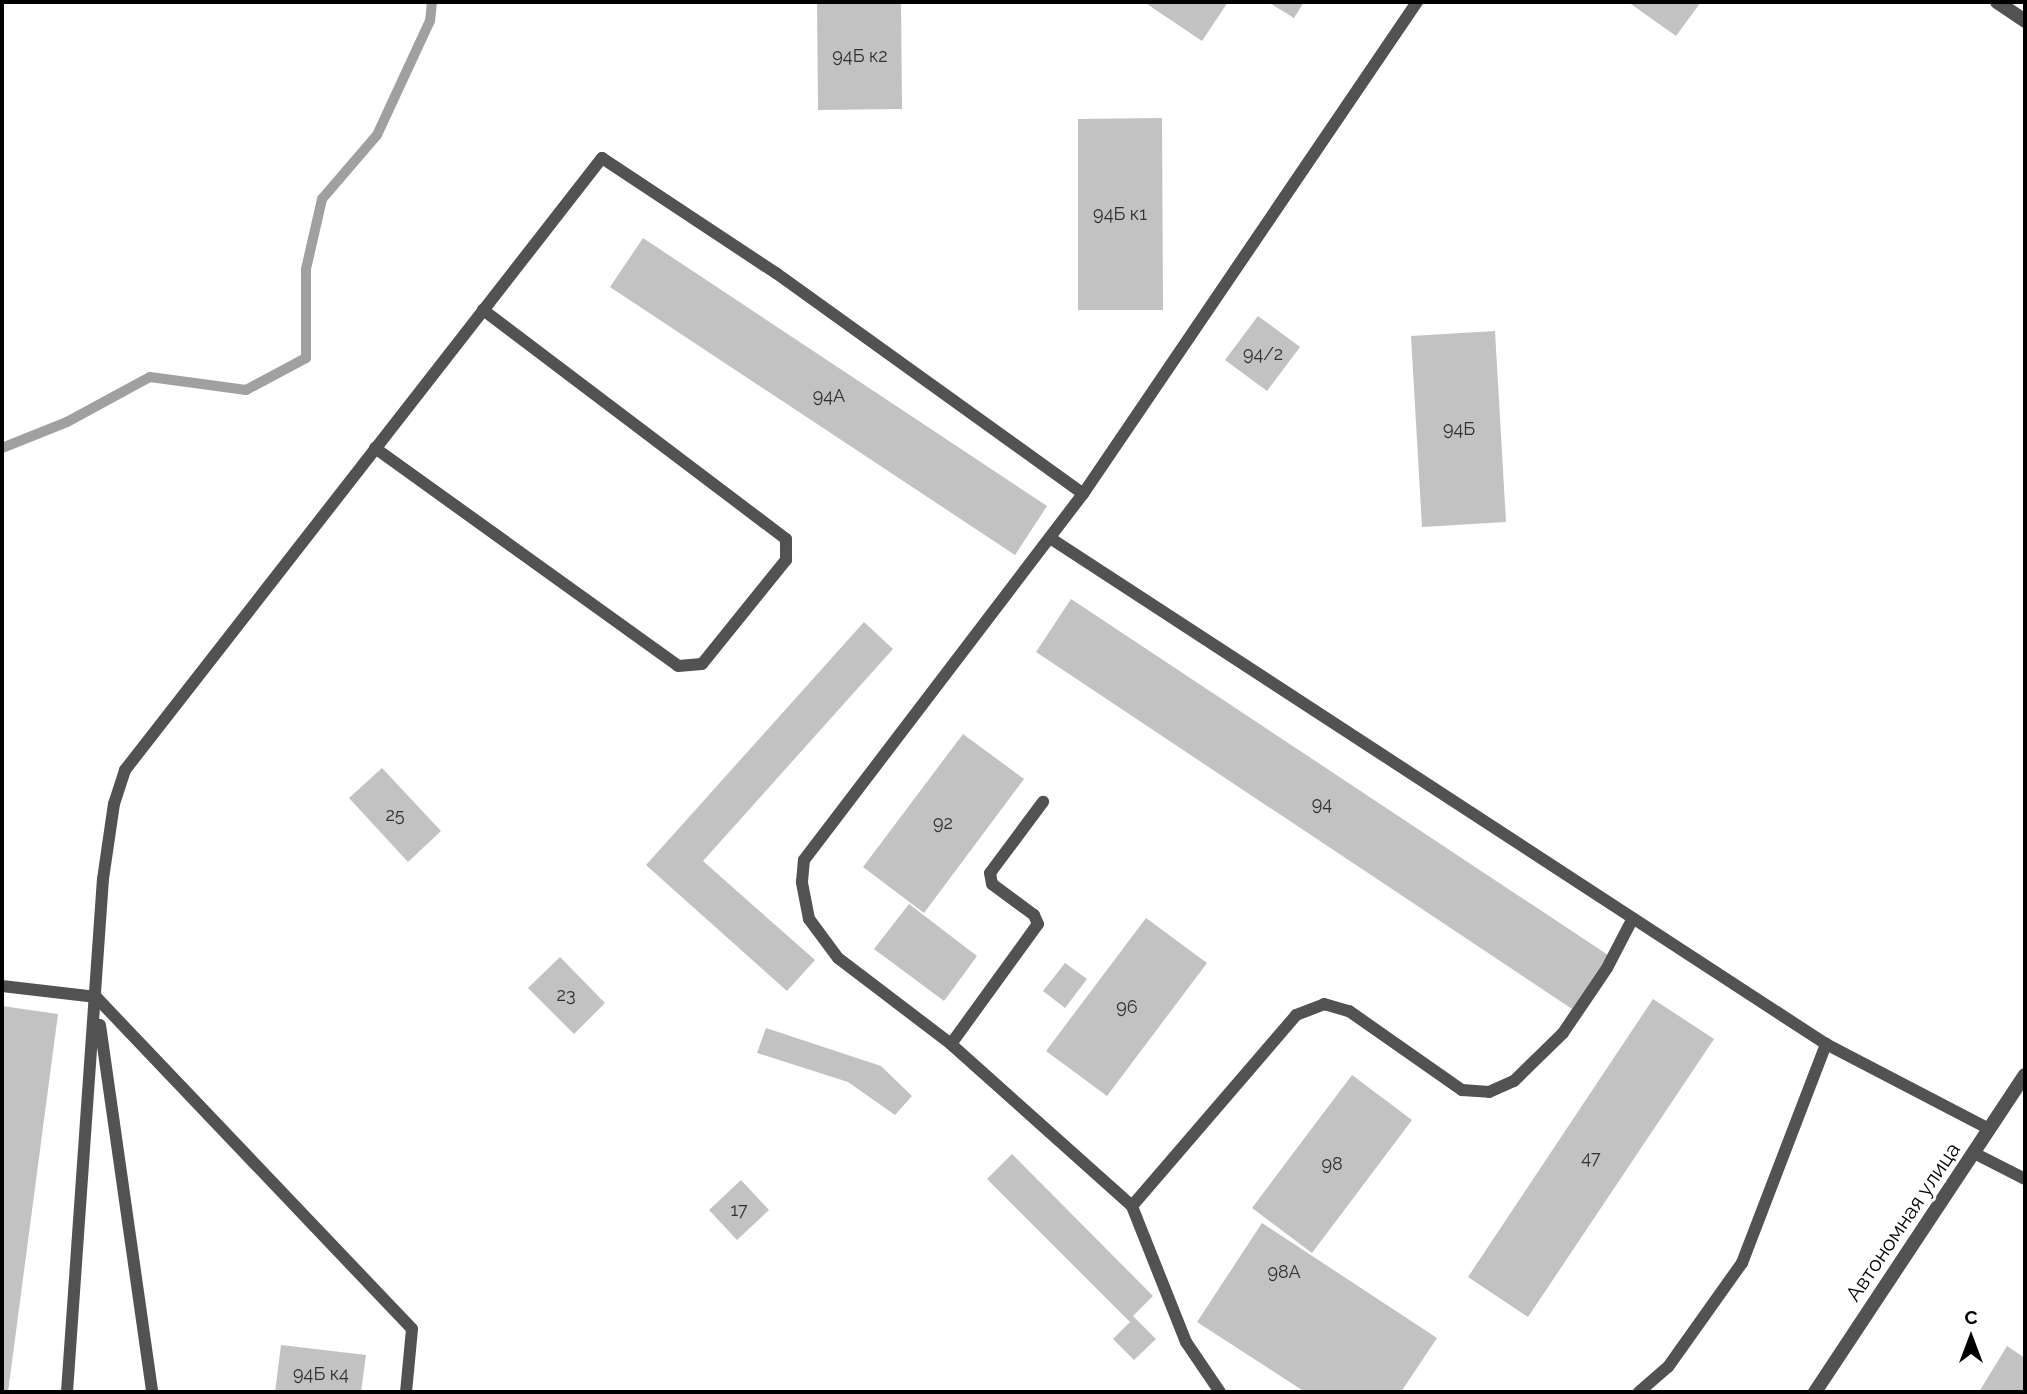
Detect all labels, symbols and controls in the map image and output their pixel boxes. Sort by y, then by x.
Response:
house number: 94Б к2 [832,45,888,67]
house number: 94Б к1 [1093,203,1147,225]
house number: 94/2 [1243,343,1283,365]
house number: 94А [813,385,845,407]
house number: 94Б [1443,418,1475,440]
house number: 94 [1312,793,1332,815]
house number: 25 [385,804,405,826]
house number: 92 [933,812,953,834]
house number: 23 [557,984,575,1006]
house number: 96 [1116,996,1138,1018]
street label: Автономная улица [1840,1138,1966,1306]
house number: 47 [1581,1147,1601,1169]
house number: 98 [1321,1153,1343,1175]
house number: 17 [730,1199,748,1221]
house number: 98А [1267,1261,1301,1283]
north arrow [1936,1303,2006,1373]
text: С [1964,1306,1978,1328]
house number: 94Б к4 [293,1363,349,1385]

